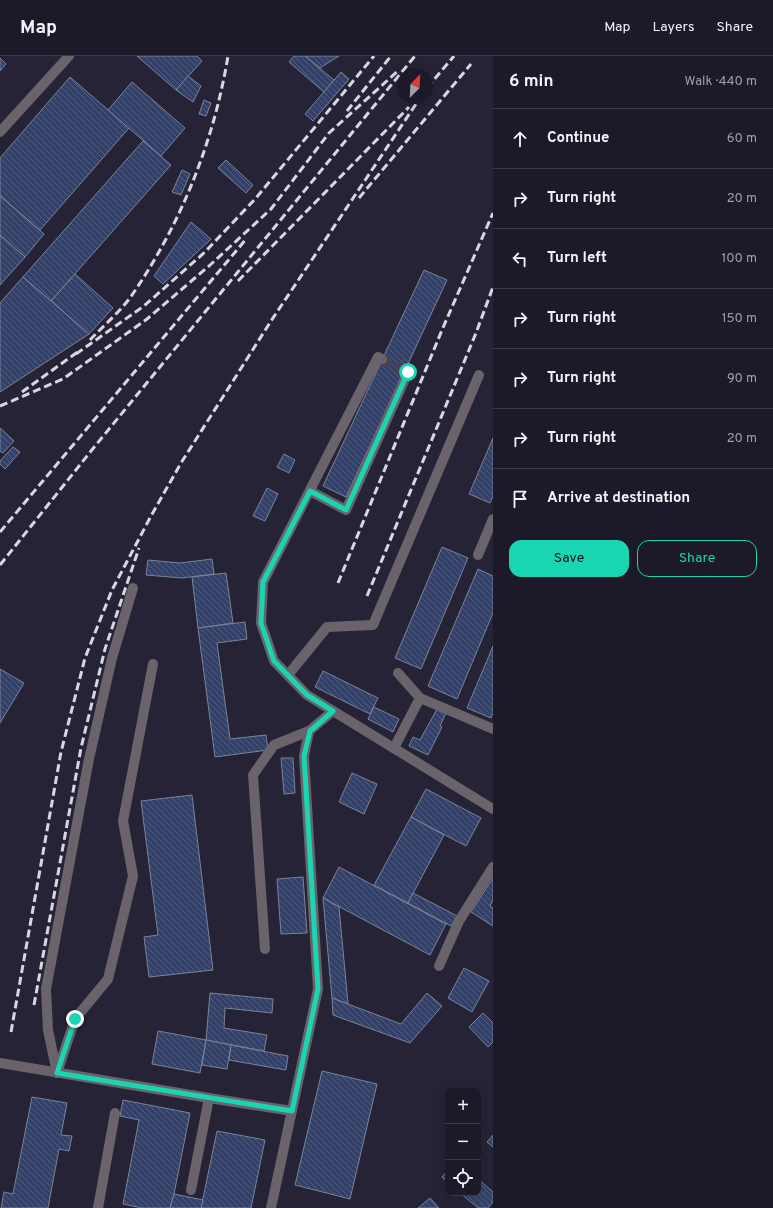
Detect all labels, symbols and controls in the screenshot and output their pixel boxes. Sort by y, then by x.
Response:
text: Map [20,16,57,40]
text: Map [604,19,630,36]
text: Layers [652,19,694,36]
text: Share [716,19,753,36]
north arrow [397,68,433,104]
text: 6 min [509,71,553,93]
text: Walk · 440 m [685,74,757,90]
icon: ahead [509,128,531,150]
text: Continue [547,129,609,148]
text: 60 m [727,131,757,147]
icon: right [509,188,531,210]
text: Turn right [547,189,616,208]
text: 20 m [727,191,757,207]
icon: left [509,248,531,270]
text: Turn left [547,249,607,268]
text: 100 m [721,251,757,267]
icon: right [509,308,531,330]
text: Turn right [547,309,616,328]
text: 150 m [722,311,757,327]
route start [399,363,417,381]
icon: right [509,368,531,390]
text: Turn right [547,369,616,388]
text: 90 m [727,371,757,387]
icon: right [509,428,531,450]
text: Turn right [547,429,616,448]
text: 20 m [727,431,757,447]
icon: arrive [509,488,531,510]
text: Arrive at destination [547,489,690,508]
button: Save [509,540,629,577]
button: Share [637,540,757,577]
route end [66,1010,84,1028]
map controls [445,1088,481,1196]
button: + [445,1088,481,1124]
button: − [445,1124,481,1160]
button: locate [445,1160,481,1196]

